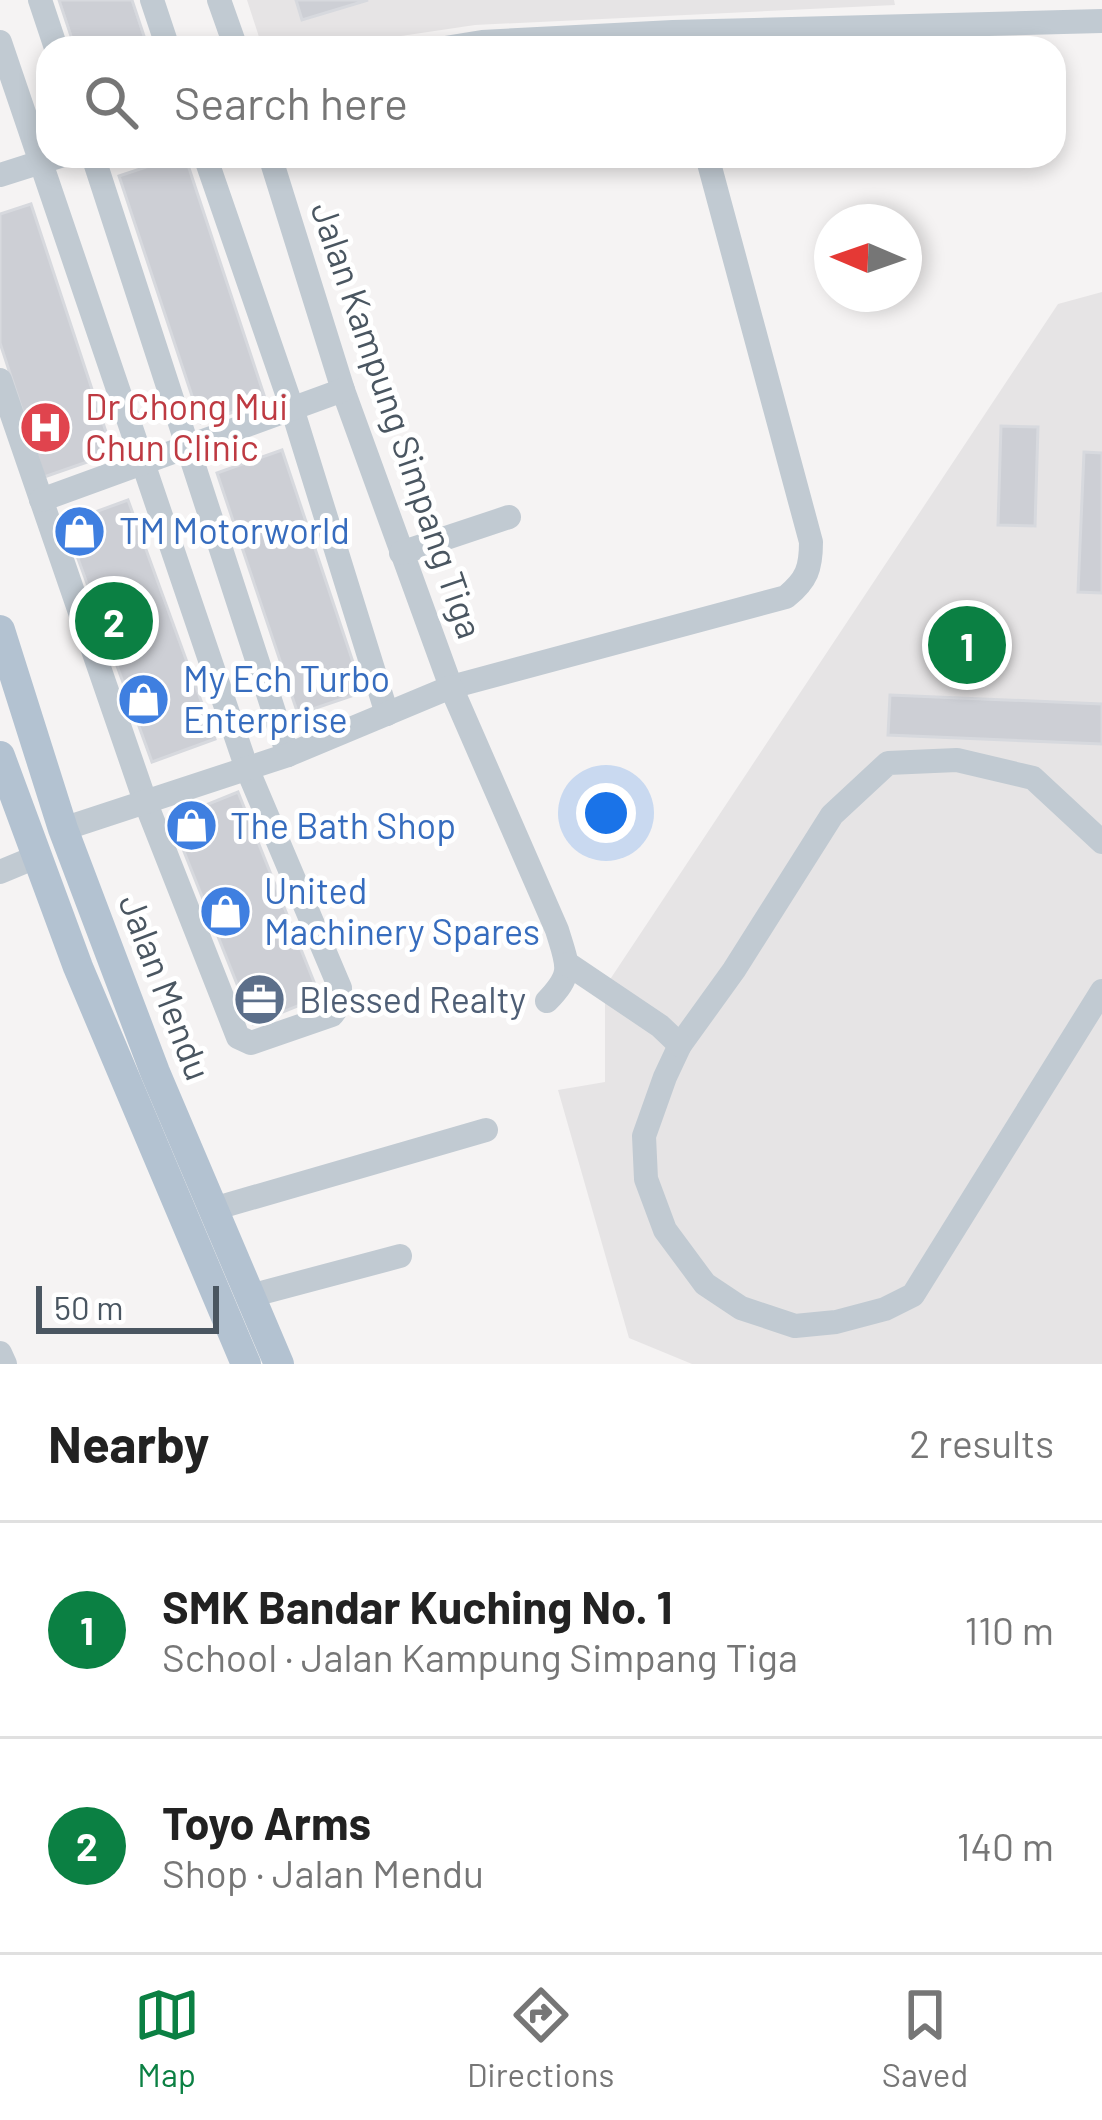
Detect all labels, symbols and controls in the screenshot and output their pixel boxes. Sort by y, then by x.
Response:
search box [36,36,1066,168]
icon: search [78,69,144,135]
text: Search here [174,75,408,129]
street label: Jalan Kampung Simpang Tiga [303,196,493,643]
north arrow [814,204,922,312]
place label: Dr Chong Mui Chun Clinic [85,384,288,468]
hospital icon: Dr Chong Mui Chun Clinic [18,400,74,456]
shop icon: TM Motorworld [52,503,108,559]
place label: TM Motorworld [119,508,350,551]
pin: 2 [75,576,153,666]
pin: 1 [928,600,1006,690]
place label: My Ech Turbo Enterprise [183,656,390,740]
shop icon: My Ech Turbo Enterprise [116,672,172,728]
your location [576,783,636,843]
shop icon: The Bath Shop [163,798,219,854]
place label: The Bath Shop [230,803,456,846]
place label: United Machinery Spares [264,868,540,952]
shop icon: United Machinery Spares [197,884,253,940]
street label: Jalan Mendu [111,888,222,1085]
office icon: Blessed Realty [232,972,288,1028]
place label: Blessed Realty [299,977,526,1020]
scale bar [36,1280,219,1333]
text: 50 m [54,1287,124,1327]
text: Nearby [48,1412,209,1473]
text: 2 results [909,1419,1054,1466]
text: SMK Bandar Kuching No. 1 [162,1579,673,1633]
text: 1 [80,1606,94,1653]
text: 110 m [964,1606,1054,1653]
text: School · Jalan Kampung Simpang Tiga [162,1633,798,1680]
text: Toyo Arms [162,1795,371,1849]
text: 2 [76,1822,98,1869]
text: 140 m [957,1822,1054,1869]
text: Shop · Jalan Mendu [162,1849,484,1896]
tab: Map [134,1982,200,2094]
tab: Directions [467,1982,614,2094]
tab: Saved [882,1982,968,2094]

